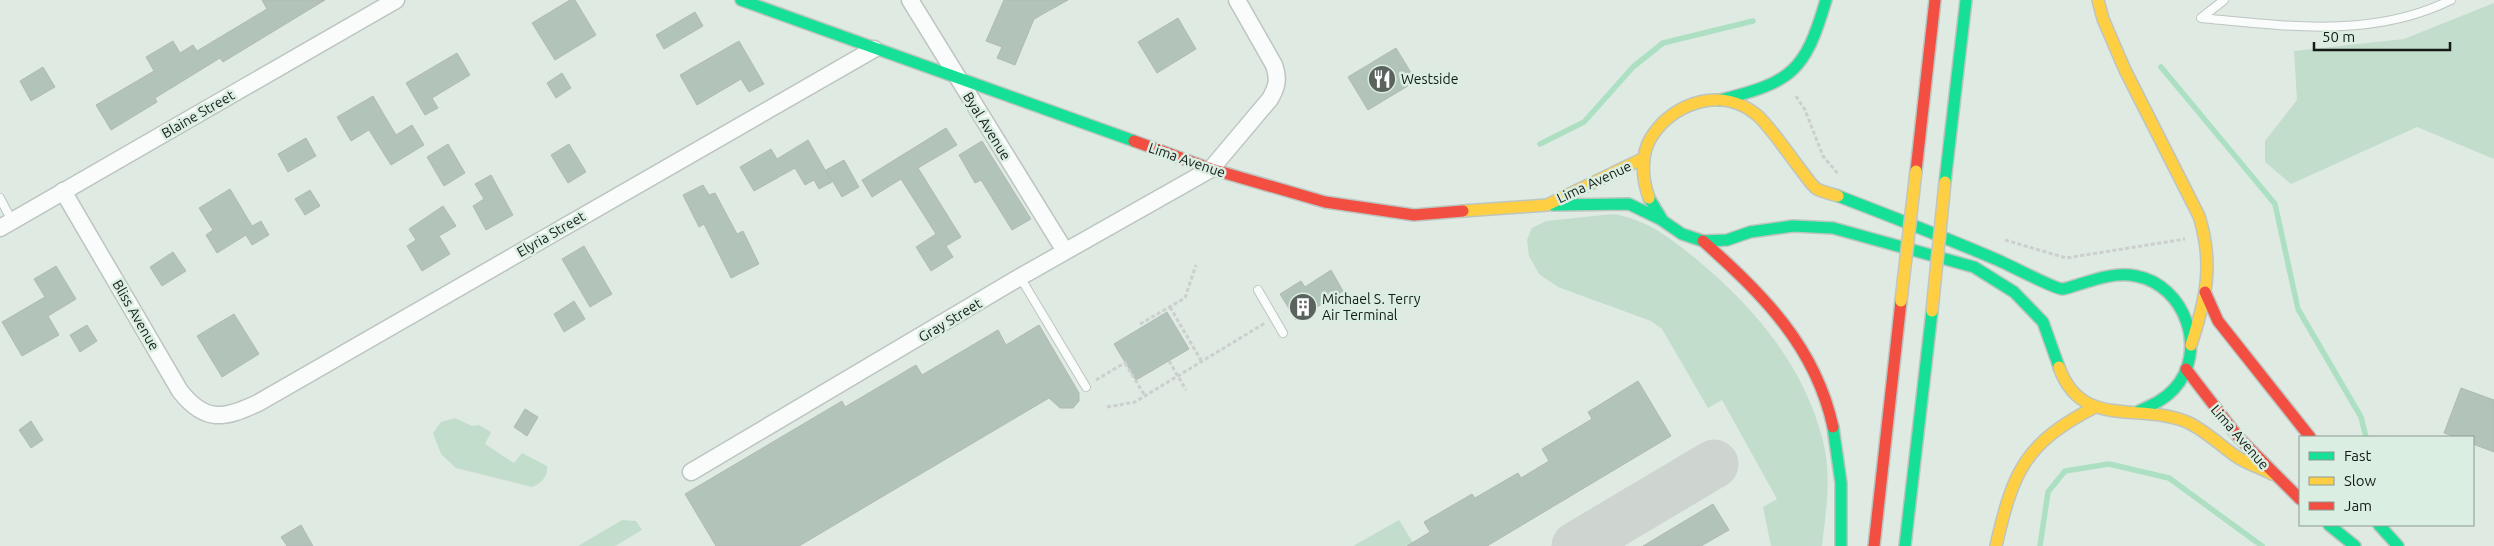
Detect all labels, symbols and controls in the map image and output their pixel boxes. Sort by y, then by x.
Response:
scale bar [2314,20,2450,52]
text: 50 m [2322,28,2355,45]
restaurant icon: Westside [1367,64,1397,94]
place label: Westside [1401,71,1458,87]
street label: Blaine Street [159,87,238,141]
street label: Byal Avenue [960,89,1014,163]
street label: Lima Avenue [1146,139,1228,181]
street label: Lima Avenue [1554,158,1634,206]
street label: Elyria Street [514,208,589,260]
street label: Bliss Avenue [109,277,163,353]
place label: Michael S. Terry Air Terminal [1322,291,1421,323]
building icon: Michael S. Terry Air Terminal [1288,292,1318,322]
street label: Gray Street [916,295,985,345]
street label: Lima Avenue [2208,401,2272,473]
legend [2299,436,2474,526]
text: Fast [2344,447,2372,464]
text: Slow [2344,472,2377,489]
text: Jam [2344,497,2372,514]

